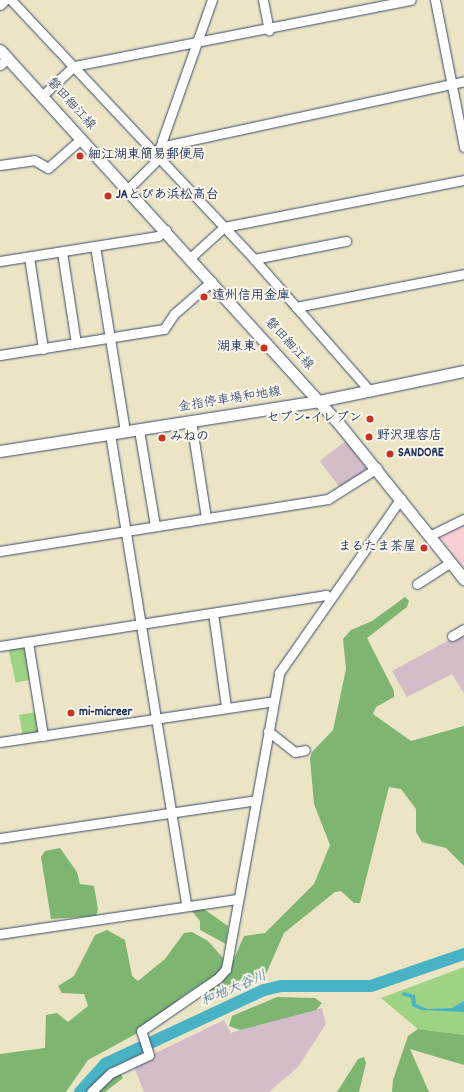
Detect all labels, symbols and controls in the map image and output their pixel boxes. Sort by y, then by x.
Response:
street label: 磐田細江線 [42,76,98,134]
place label: 細江湖東簡易郵便局 [88,148,205,164]
marker: 細江湖東簡易郵便局 [75,151,85,161]
place label: JAとぴあ浜松高台 [116,188,219,204]
marker: JAとぴあ浜松高台 [103,191,113,201]
place label: 遠州信用金庫 [212,289,290,305]
marker: 遠州信用金庫 [199,292,209,302]
street label: 磐田細江線 [260,316,316,374]
place label: 湖東東 [217,340,256,356]
marker: 湖東東 [259,343,269,353]
street label: 金指停車場和地線 [177,385,283,417]
place label: セブン-イレブン [267,411,362,427]
marker: セブン-イレブン [365,414,375,424]
place label: 野沢理容店 [377,429,442,445]
place label: みねの [170,430,209,446]
marker: 野沢理容店 [364,432,374,442]
marker: みねの [157,433,167,443]
place label: SANDORE [398,446,444,462]
marker: SANDORE [385,449,395,459]
place label: まるたま茶屋 [338,540,416,556]
marker: まるたま茶屋 [419,543,429,553]
place label: mi-micreer [79,705,132,721]
marker: mi-micreer [66,708,76,718]
water label: 和地大谷川 [199,968,269,1010]

